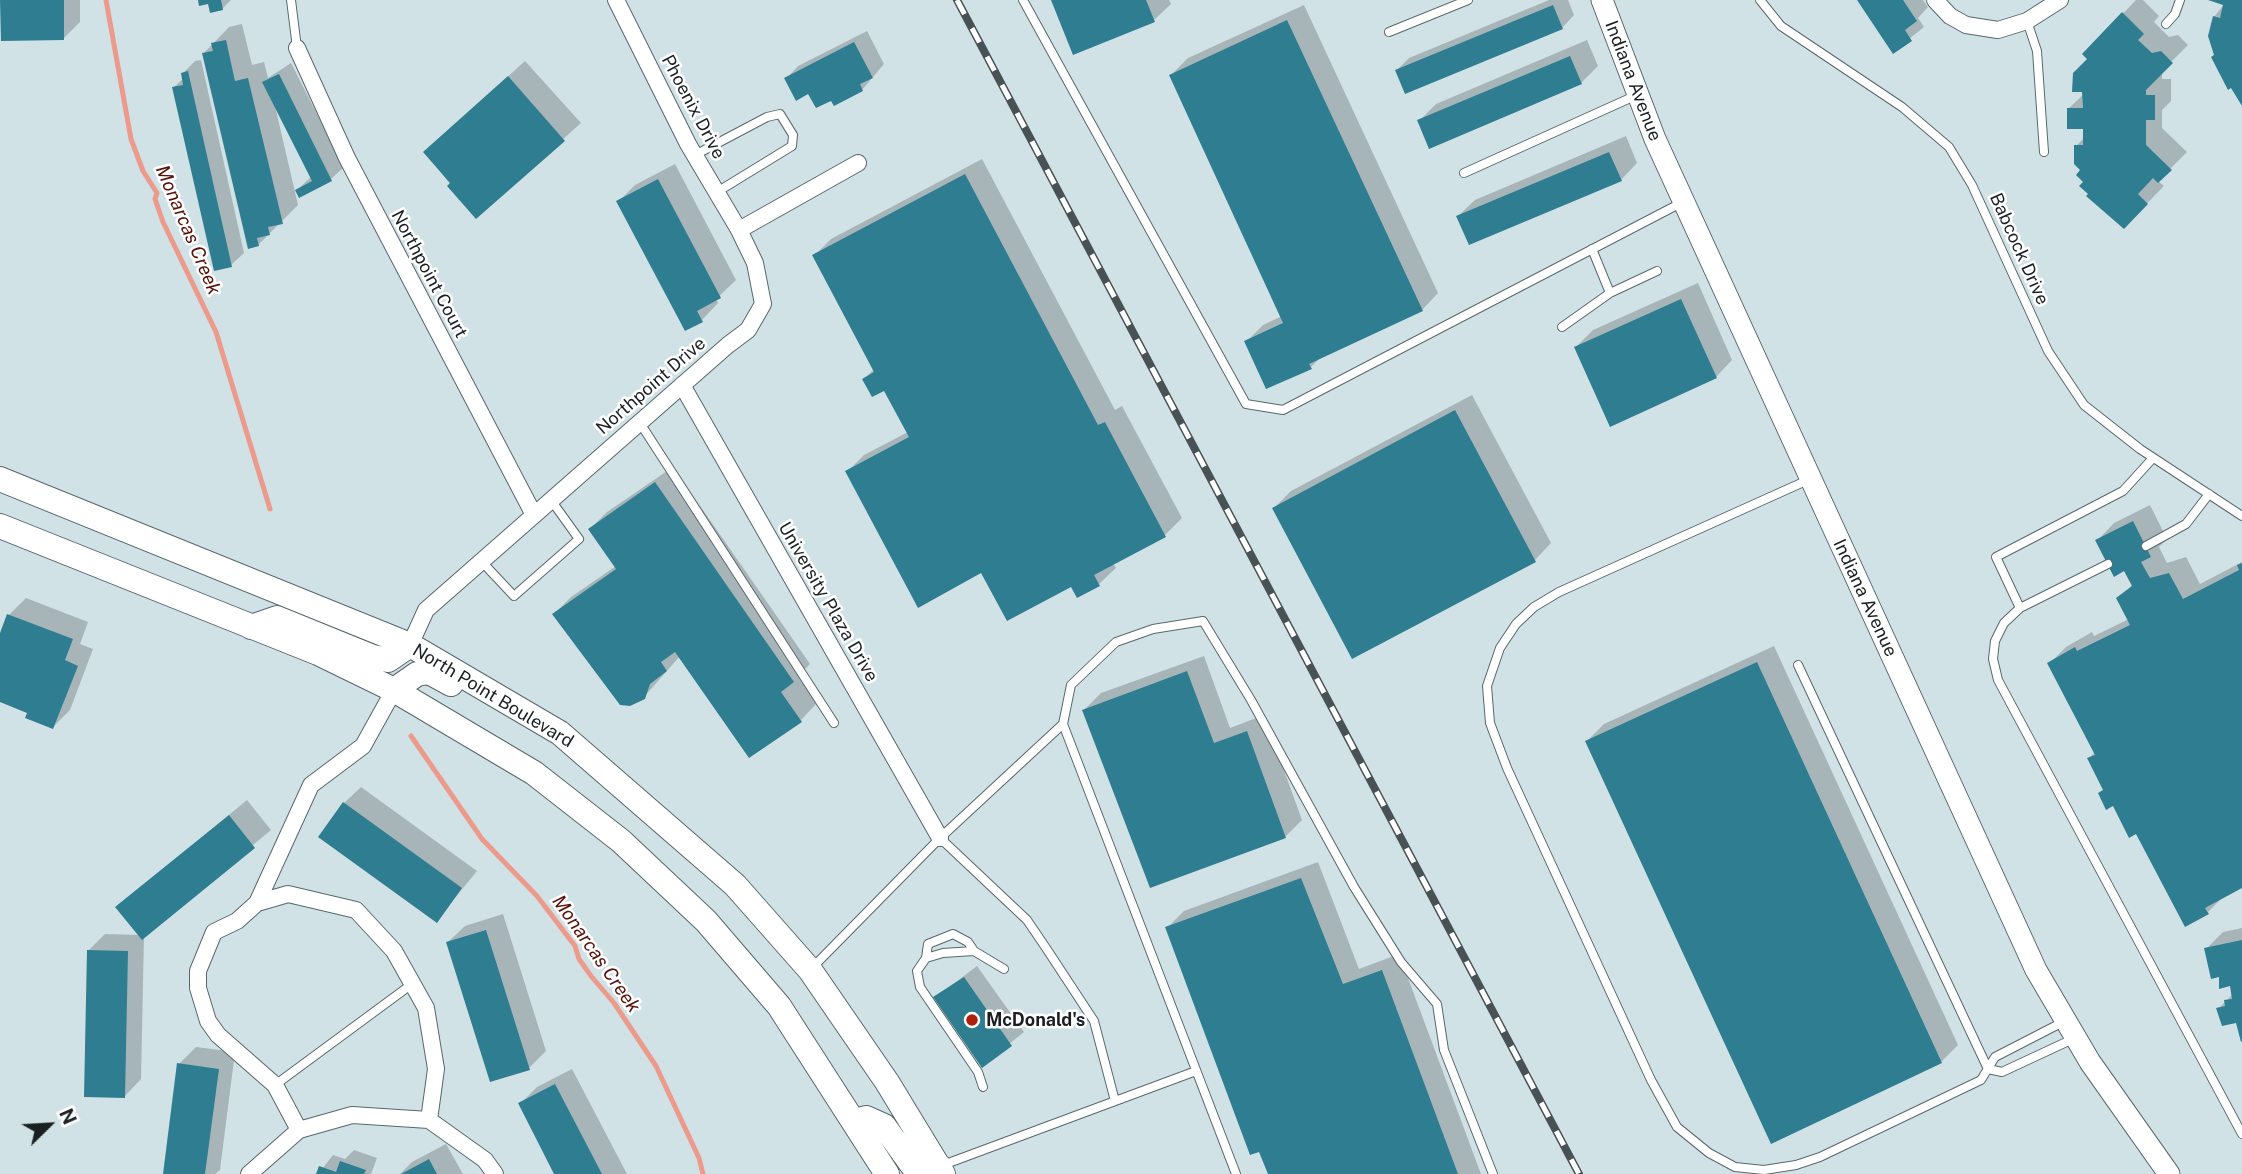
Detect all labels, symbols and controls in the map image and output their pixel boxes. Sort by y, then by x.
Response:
street label: Indiana Avenue [1600,18,1666,144]
street label: Phoenix Drive [657,51,729,163]
water label: Monarcas Creek [150,162,226,298]
street label: Babcock Drive [1985,190,2053,308]
street label: Northpoint Court [386,206,472,342]
street label: Northpoint Drive [592,333,710,439]
street label: University Plaza Drive [773,518,883,686]
street label: Indiana Avenue [1828,536,1902,660]
street label: North Point Boulevard [409,639,577,753]
water label: Monarcas Creek [547,891,645,1017]
place label: McDonald's [986,1009,1085,1031]
marker: McDonald's [964,1012,980,1028]
north arrow [14,1090,84,1160]
text: N [55,1105,81,1128]

